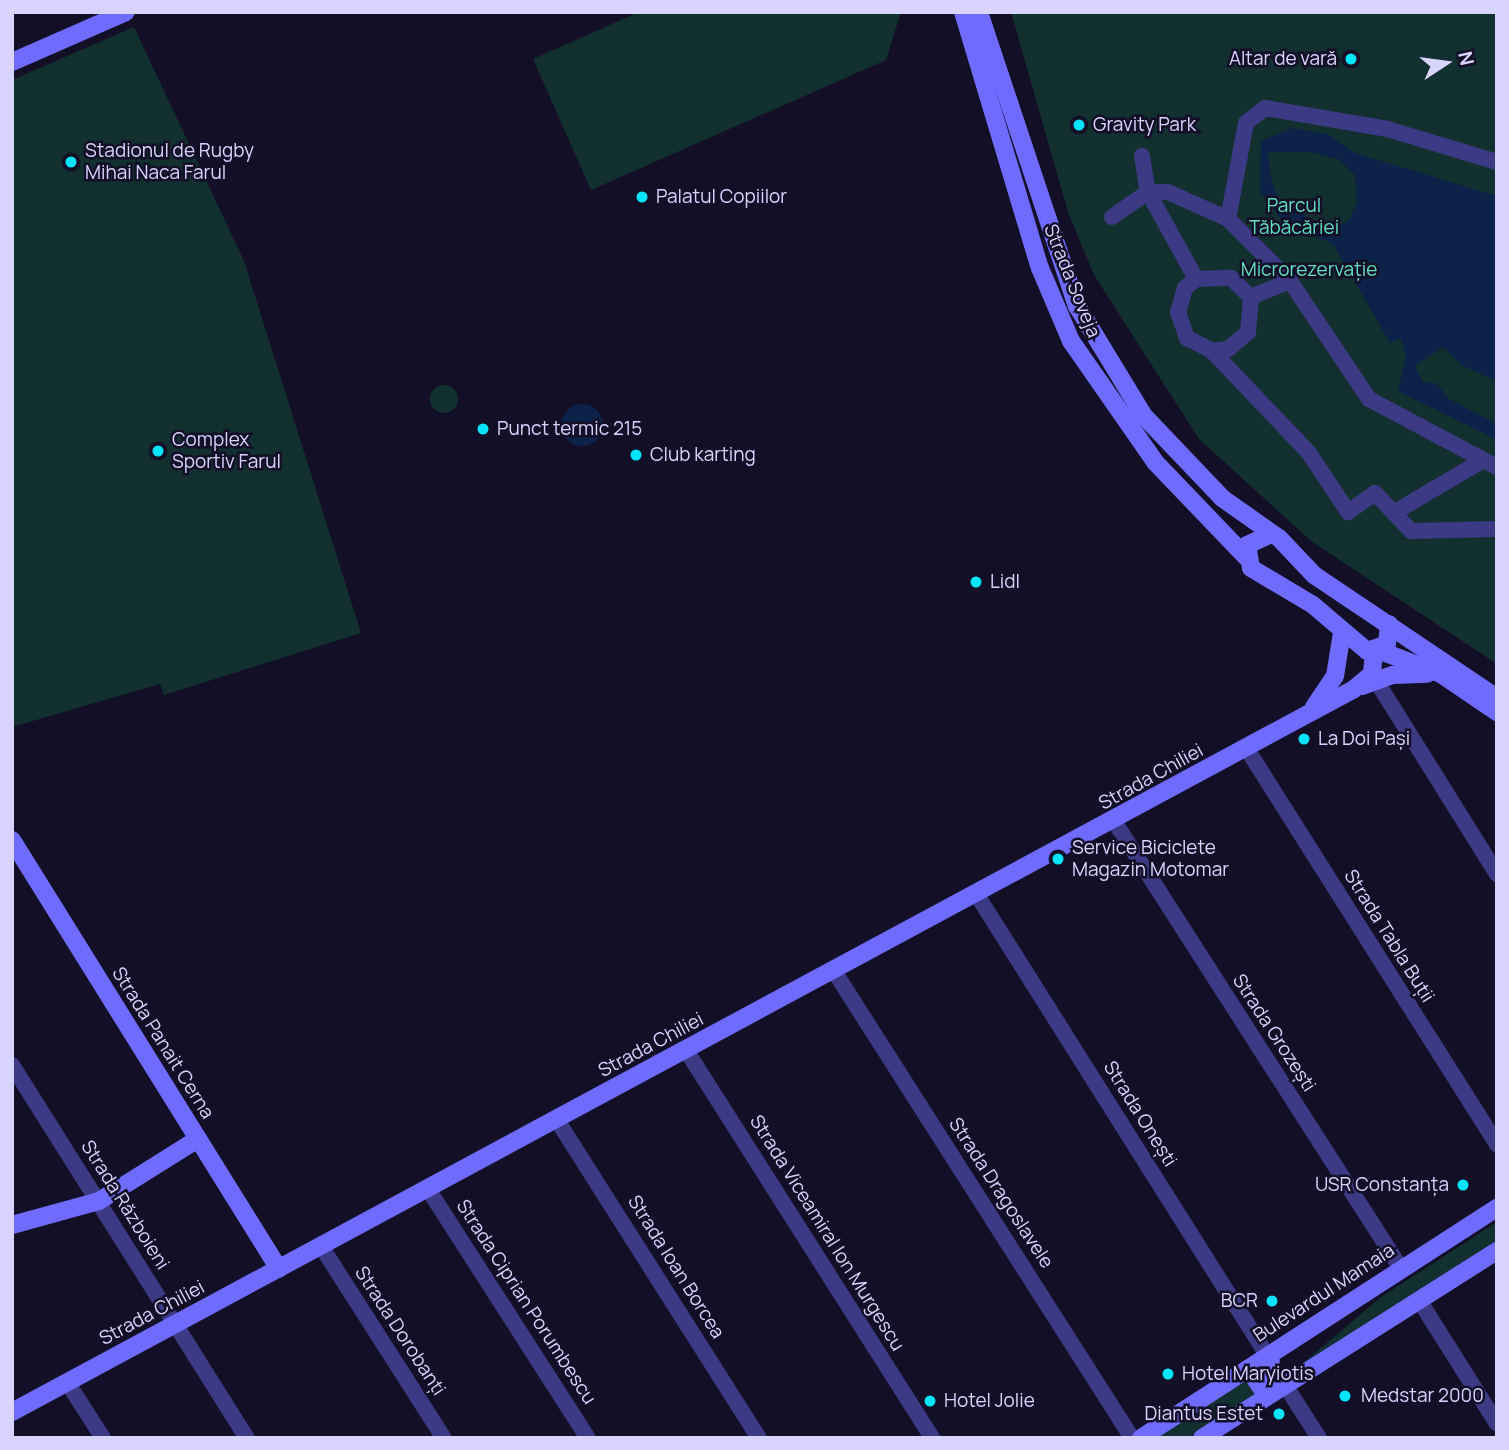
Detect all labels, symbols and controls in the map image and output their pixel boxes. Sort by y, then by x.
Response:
north arrow [1411,28,1481,98]
place label: Altar de vară [1229,48,1337,70]
text: N [1452,49,1481,68]
marker: Altar de vară [1343,51,1359,67]
place label: Gravity Park [1093,114,1196,136]
marker: Gravity Park [1071,117,1087,133]
place label: Stadionul de Rugby Mihai Naca Farul [85,140,254,184]
marker: Stadionul de Rugby Mihai Naca Farul [63,154,79,170]
place label: Palatul Copiilor [656,186,787,208]
marker: Palatul Copiilor [634,189,650,205]
park label: Parcul Tăbăcăriei [1249,195,1339,239]
street label: Strada Soveja [1039,221,1105,341]
park label: Microrezervație [1241,259,1377,281]
place label: Punct termic 215 [497,418,642,440]
marker: Punct termic 215 [475,421,491,437]
place label: Complex Sportiv Farul [172,429,281,473]
marker: Complex Sportiv Farul [150,443,166,459]
place label: Club karting [650,444,756,466]
marker: Club karting [628,447,644,463]
place label: Lidl [990,571,1020,593]
marker: Lidl [968,574,984,590]
place label: La Doi Pași [1318,728,1410,750]
marker: La Doi Pași [1296,731,1312,747]
street label: Strada Chiliei [1095,739,1207,815]
place label: Service Biciclete Magazin Motomar [1072,837,1229,881]
marker: Service Biciclete Magazin Motomar [1050,851,1066,867]
street label: Strada Tabla Buții [1339,866,1439,1006]
street label: Strada Panait Cerna [107,963,219,1123]
street label: Strada Grozești [1228,970,1320,1096]
street label: Strada Chiliei [595,1008,707,1082]
street label: Strada Onești [1099,1057,1181,1171]
street label: Strada Viceamiral Ion Murgescu [745,1111,909,1355]
street label: Strada Dragoslavele [944,1114,1058,1272]
street label: Strada Războieni [76,1136,174,1274]
place label: USR Constanța [1315,1174,1449,1196]
marker: USR Constanța [1455,1177,1471,1193]
street label: Strada Ioan Borcea [623,1191,729,1343]
street label: Strada Ciprian Porumbescu [451,1195,601,1409]
street label: Bulevardul Mamaia [1249,1239,1399,1347]
street label: Strada Dorobanți [350,1262,450,1400]
street label: Strada Chiliei [96,1276,208,1350]
place label: BCR [1221,1290,1258,1312]
marker: BCR [1264,1293,1280,1309]
place label: Hotel Maryiotis [1182,1363,1314,1385]
marker: Hotel Maryiotis [1160,1366,1176,1382]
place label: Medstar 2000 [1361,1385,1484,1407]
marker: Medstar 2000 [1335,1386,1355,1406]
place label: Hotel Jolie [944,1390,1035,1412]
marker: Hotel Jolie [922,1393,938,1409]
place label: Diantus Estet [1145,1403,1263,1425]
marker: Diantus Estet [1269,1404,1289,1424]

